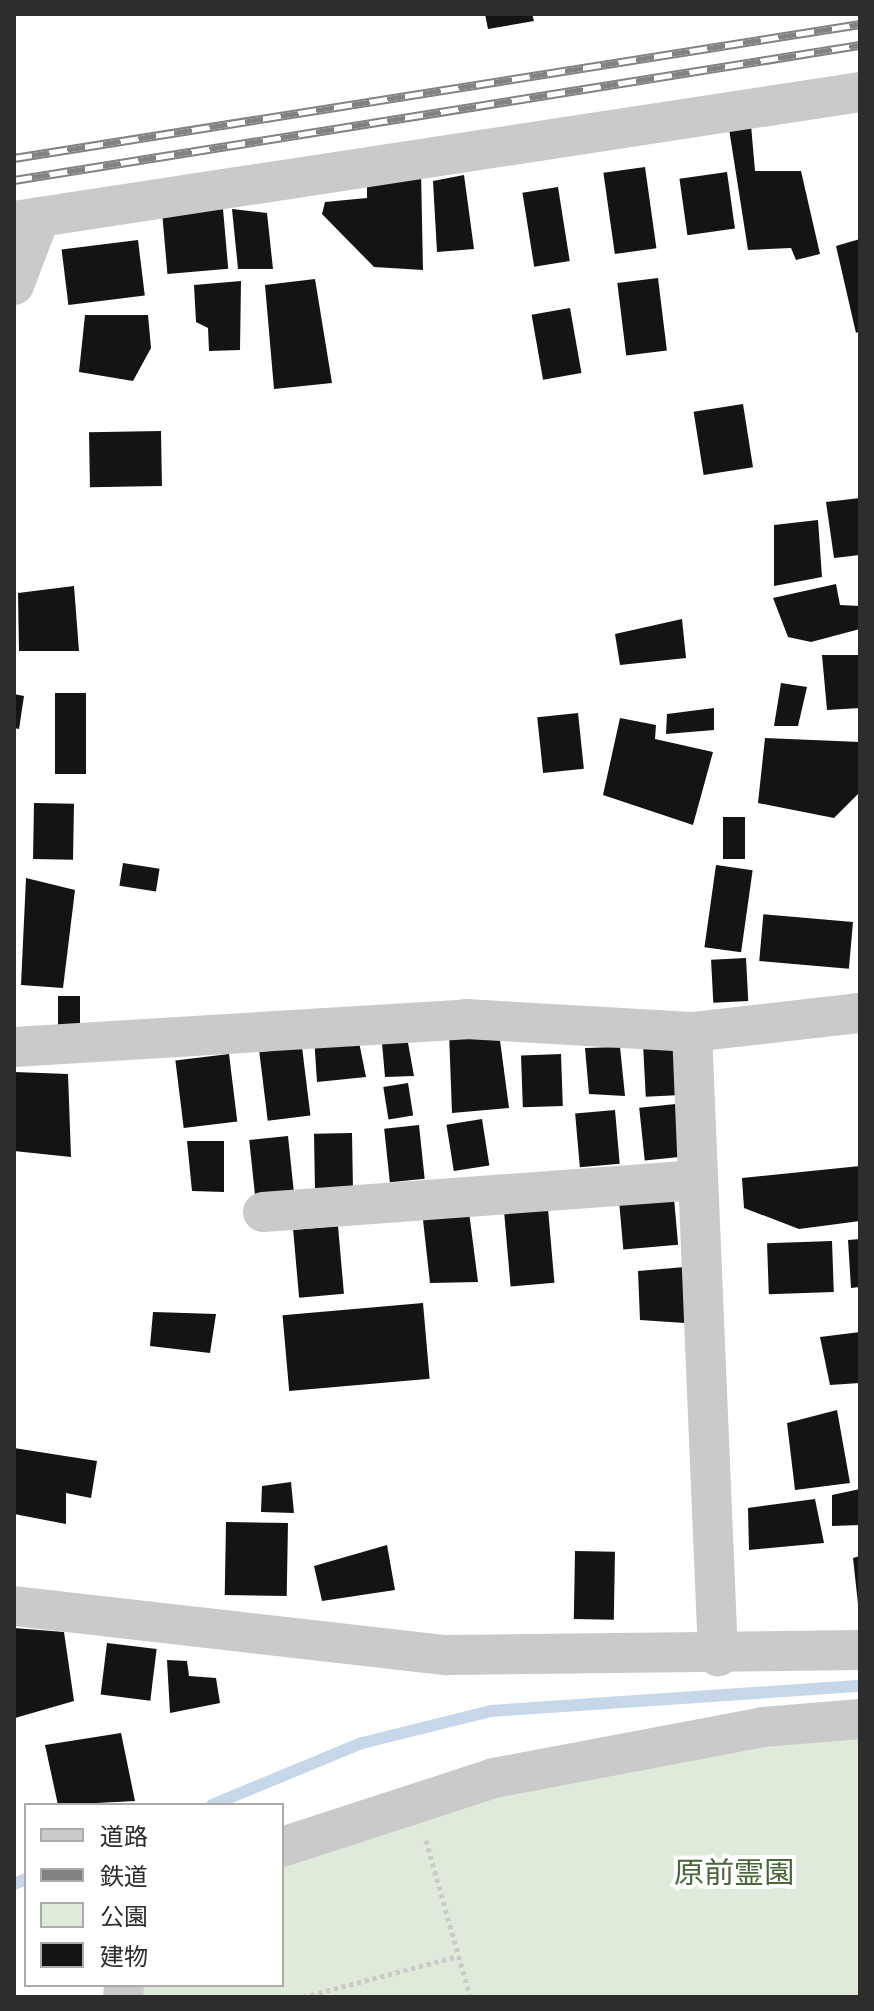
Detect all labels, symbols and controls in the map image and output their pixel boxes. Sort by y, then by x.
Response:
legend [24,1803,284,1987]
text: 道路 [100,1818,148,1854]
park label: 原前霊園 [674,1854,794,1890]
text: 鉄道 [100,1858,148,1894]
text: 公園 [100,1898,148,1934]
text: 建物 [100,1938,148,1974]

